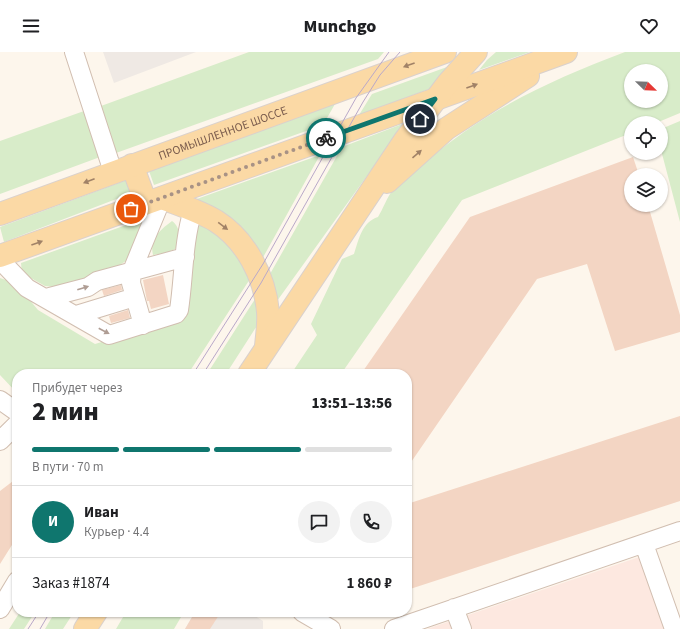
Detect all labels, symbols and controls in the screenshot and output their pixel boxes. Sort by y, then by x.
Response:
text: Munchgo [304,14,376,39]
icon: menu [20,15,42,37]
icon: heart [638,15,660,37]
one-way arrow [402,63,414,69]
north arrow [624,64,668,108]
map controls [624,64,668,212]
one-way arrow [466,82,478,88]
street label: ПРОМЫШЛЕННОЕ ШОССЕ [156,102,290,165]
pin [403,102,437,136]
icon: home [409,108,431,130]
button: locate [624,116,668,160]
courier [306,118,346,158]
icon: bike [315,127,337,149]
one-way arrow [412,149,423,158]
button: layers [624,168,668,212]
one-way arrow [83,179,95,185]
pin [114,192,148,226]
icon: bag [120,198,142,220]
one-way arrow [217,222,228,230]
one-way arrow [31,240,43,246]
one-way arrow [78,284,90,290]
one-way arrow [98,328,110,334]
text: Прибудет через [32,379,122,397]
text: 2 мин [32,393,99,430]
text: 13:51–13:56 [311,393,392,414]
text: В пути · 70 m [32,458,104,476]
button: chat [298,501,340,543]
button: phone [350,501,392,543]
text: Иван [84,502,119,523]
text: И [48,511,58,532]
text: Курьер · 4.4 [84,523,149,541]
text: Заказ #1874 [32,573,110,594]
text: 1 860 ₽ [346,573,392,594]

